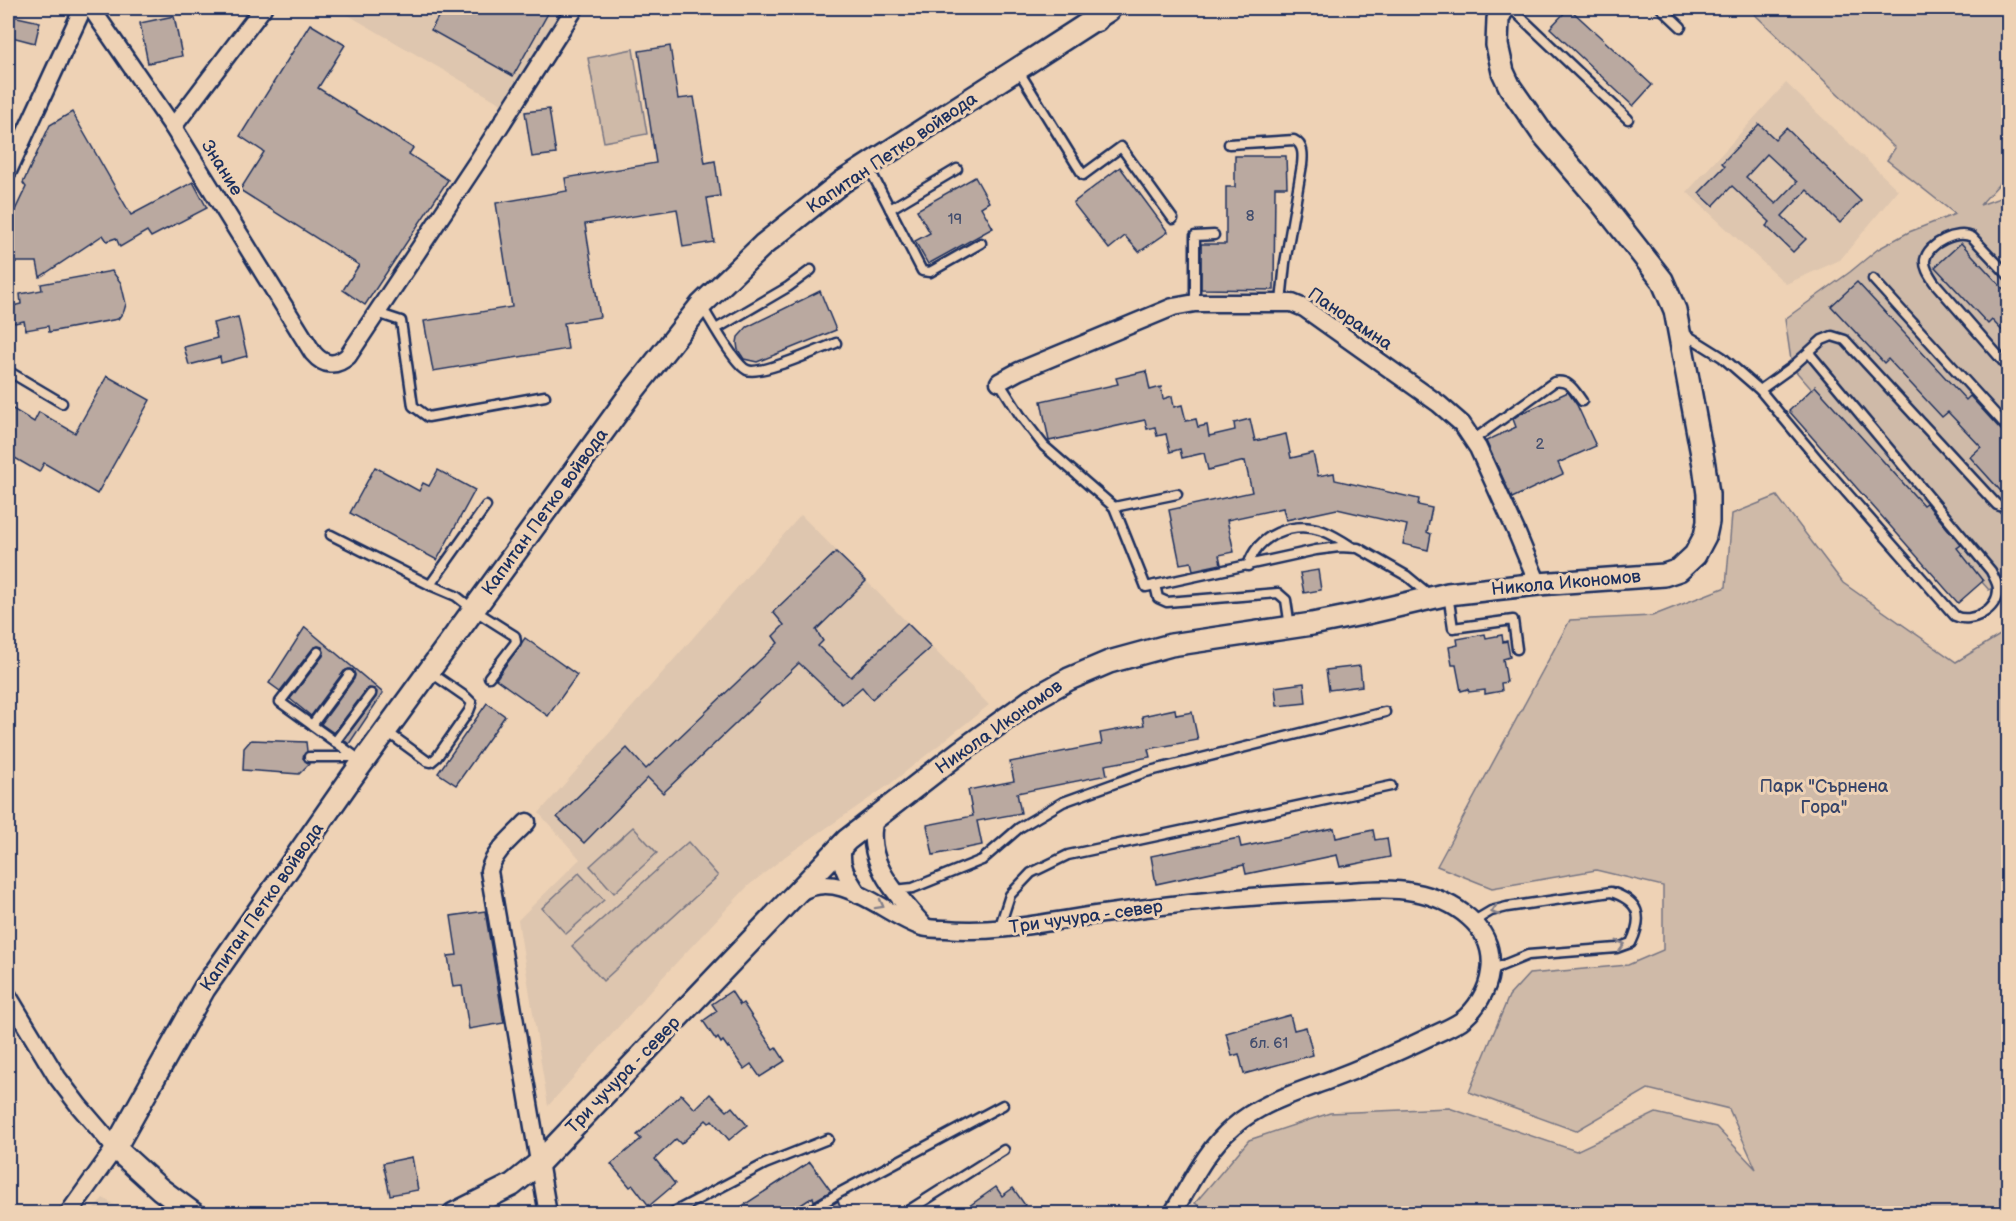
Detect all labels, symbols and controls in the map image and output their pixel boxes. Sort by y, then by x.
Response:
street label: Капитан Петко войвода [803,88,981,218]
street label: Знание [197,136,247,200]
house number: 8 [1246,207,1255,226]
house number: 19 [948,210,962,229]
street label: Панорамна [1304,283,1396,355]
street label: Капитан Петко войвода [477,424,613,599]
house number: 2 [1536,435,1545,454]
street label: Никола Икономов [1490,566,1642,600]
street label: Никола Икономов [932,675,1067,779]
park label: Парк "Сърнена Гора" [1760,776,1889,818]
street label: Капитан Петко войвода [196,818,328,995]
street label: Три чучура - север [1008,896,1164,938]
one-way arrow [874,898,884,910]
one-way arrow [1491,904,1501,916]
one-way arrow [1615,940,1626,952]
street label: Три чучура - север [562,1012,684,1138]
house number: бл. 61 [1250,1034,1288,1053]

